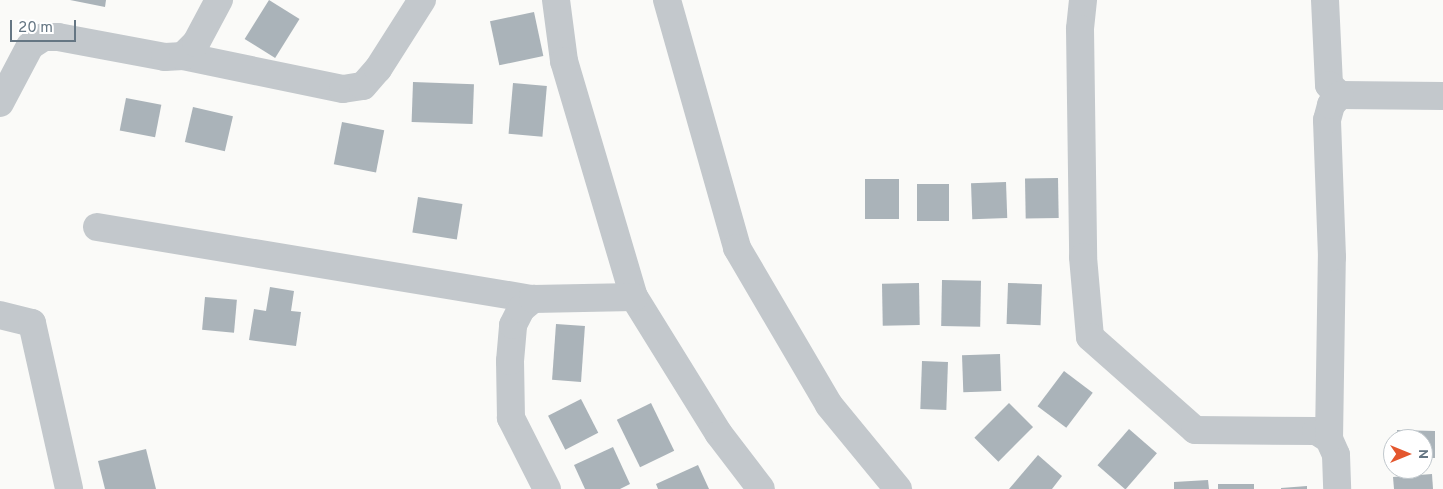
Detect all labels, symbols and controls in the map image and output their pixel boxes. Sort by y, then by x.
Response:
scale bar [12,10,79,42]
text: 20 m [18,19,53,38]
north arrow [1383,429,1433,479]
text: N [1414,449,1431,459]

